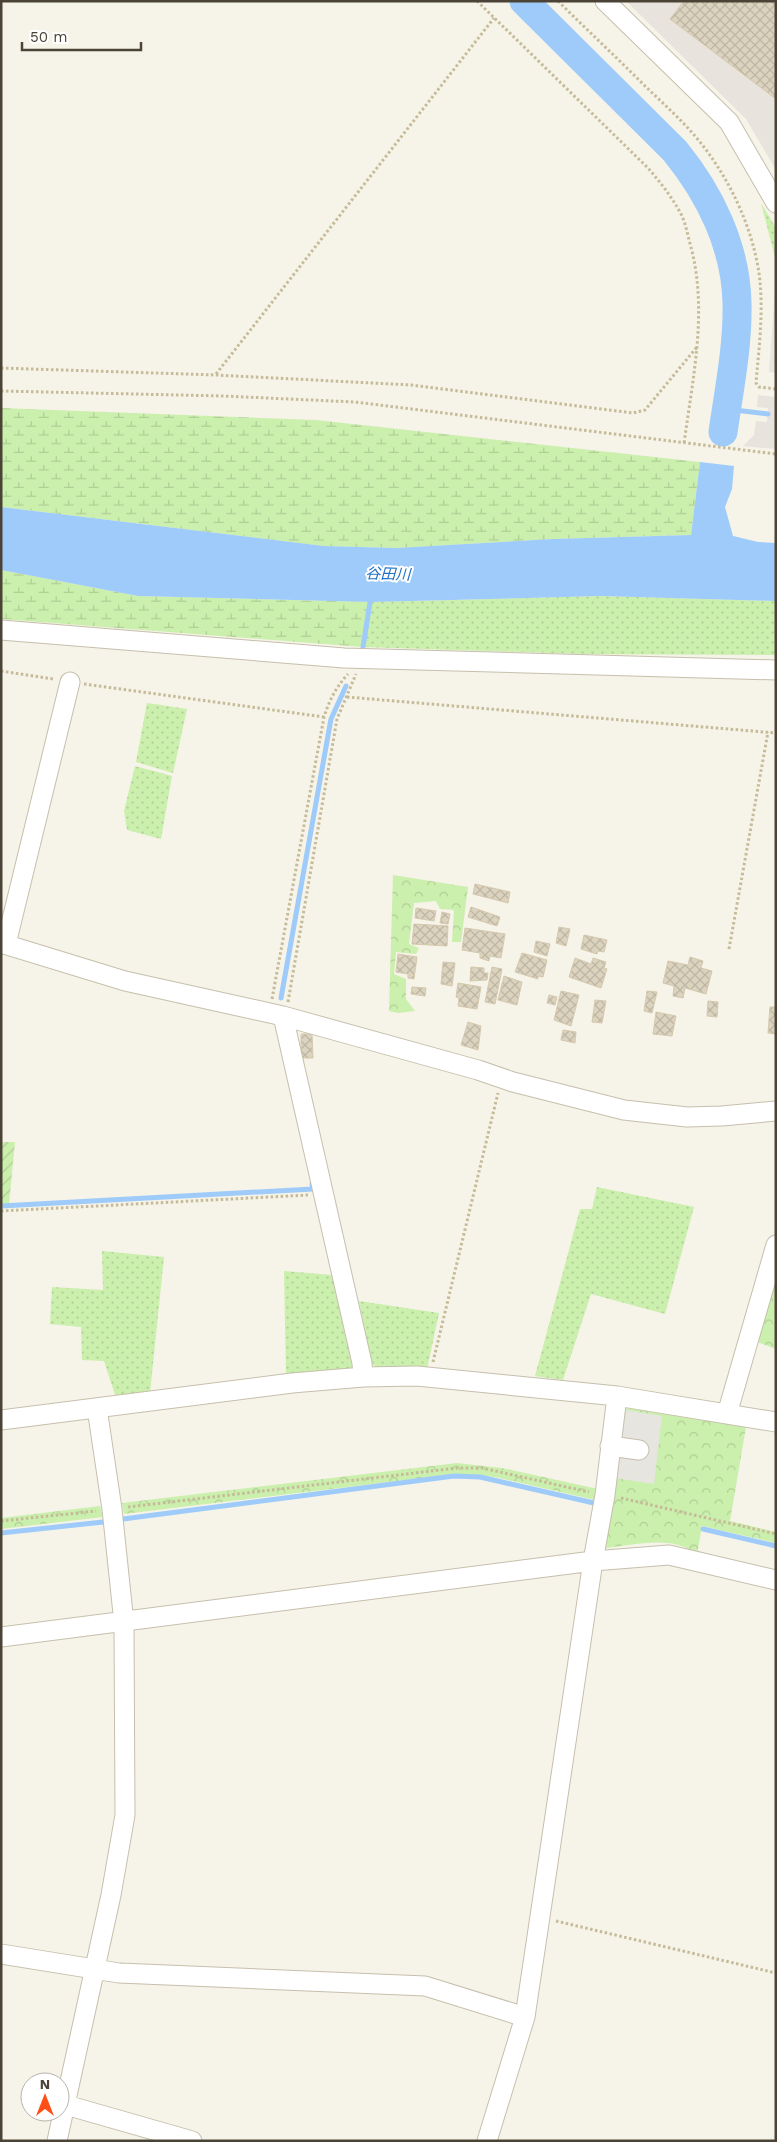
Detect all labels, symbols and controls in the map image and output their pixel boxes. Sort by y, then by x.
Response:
scale bar [22,20,141,52]
text: 50 m [30,28,67,46]
water label: 谷田川 [365,564,413,584]
north arrow [20,2072,70,2122]
text: N [40,2076,50,2092]

